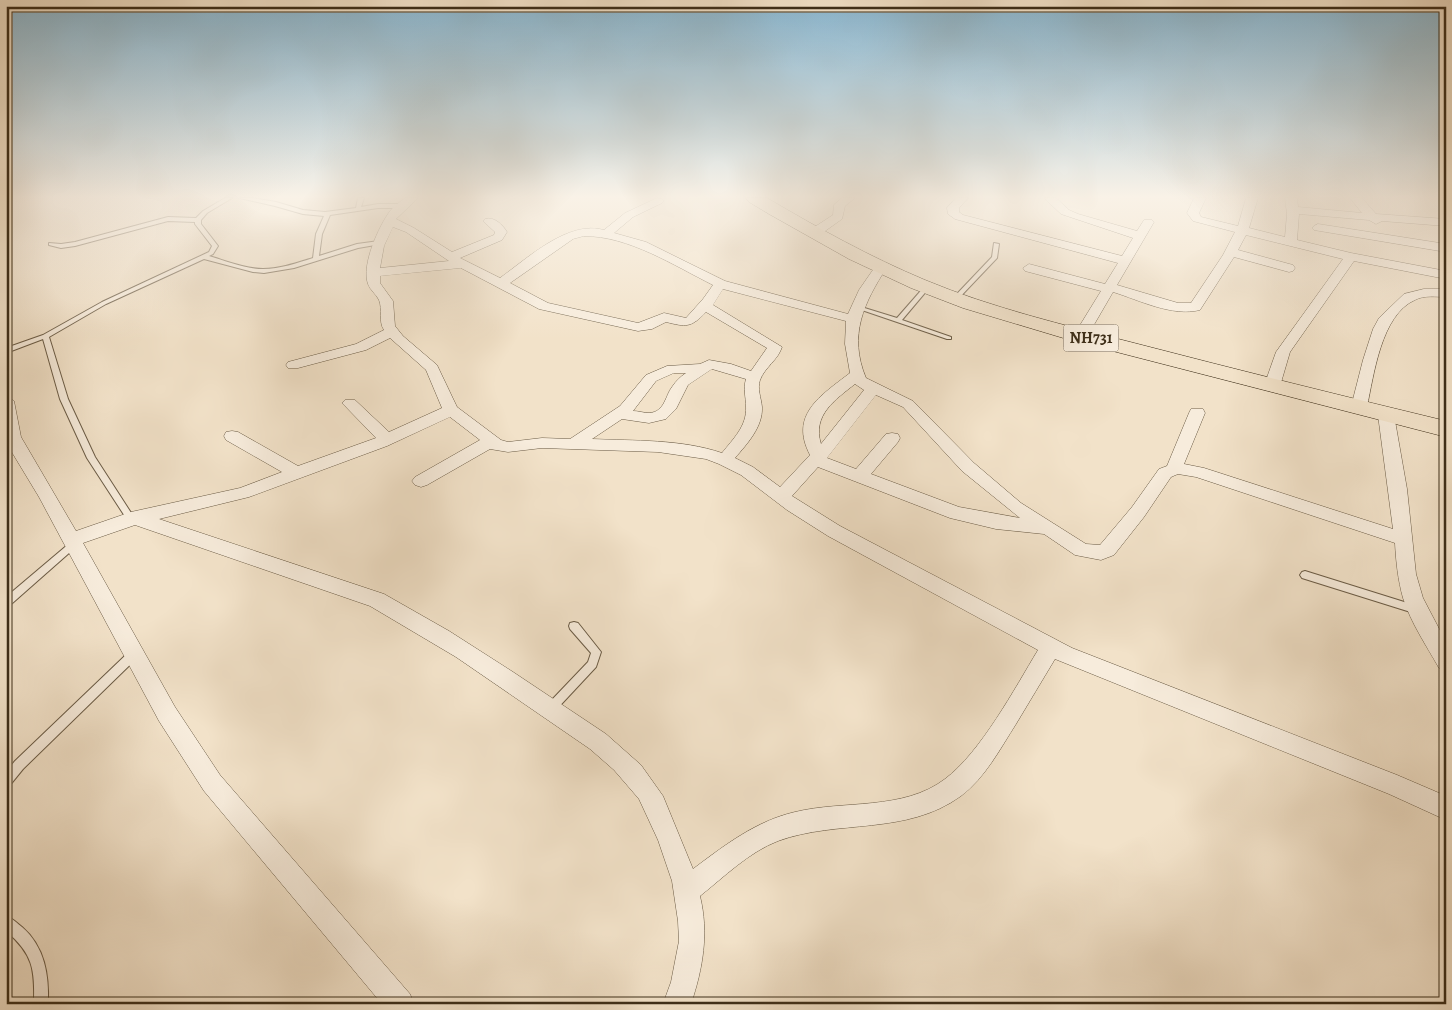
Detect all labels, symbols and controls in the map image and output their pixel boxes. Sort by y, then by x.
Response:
road number: NH731 [1064,324,1118,352]

